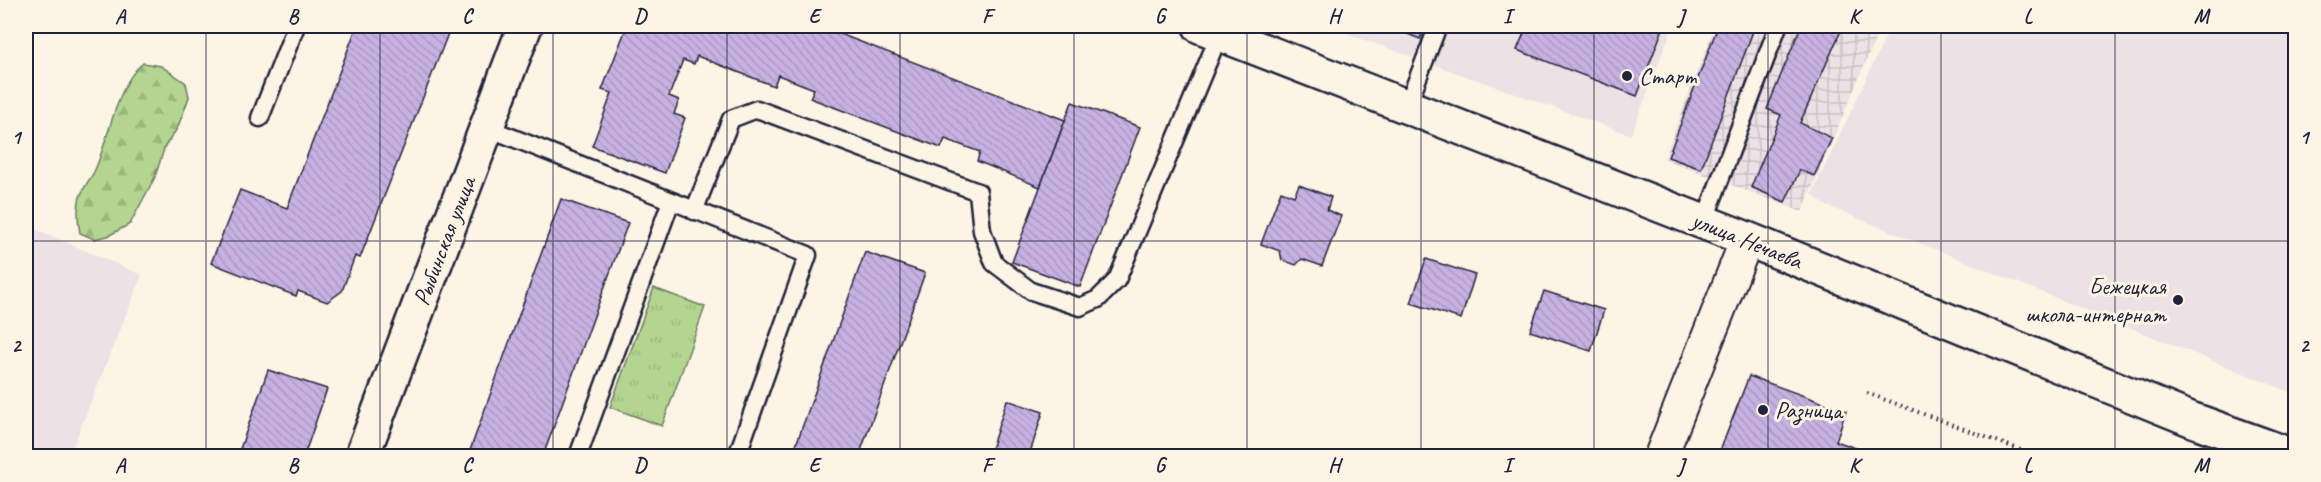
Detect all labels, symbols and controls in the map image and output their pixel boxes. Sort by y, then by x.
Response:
text: A [115,4,127,29]
text: B [288,4,300,29]
text: C [462,4,474,29]
text: D [634,4,648,29]
text: E [809,4,823,29]
text: F [982,4,996,29]
text: G [1155,4,1168,29]
text: H [1328,4,1343,29]
text: I [1503,4,1516,29]
text: J [1676,4,1688,29]
text: K [1849,4,1863,29]
text: L [2024,4,2034,29]
text: M [2194,4,2211,29]
place label: Старт [1639,61,1697,91]
marker: Старт [1620,69,1634,83]
text: 1 [12,125,23,150]
text: 1 [2300,125,2311,150]
street label: Рыбинская улица [406,171,483,309]
street label: улица Нечаева [1686,204,1808,276]
place label: Бежецкая школа-интернат [2025,271,2167,329]
marker: Бежецкая школа-интернат [2171,293,2185,307]
text: 2 [12,333,23,358]
text: 2 [2300,333,2311,358]
place label: Разница [1775,395,1844,426]
marker: Разница [1756,403,1770,417]
text: A [115,453,127,478]
text: B [288,453,300,478]
text: C [462,453,474,478]
text: D [634,453,648,478]
text: E [809,453,823,478]
text: F [982,453,996,478]
text: G [1155,453,1168,478]
text: H [1328,453,1343,478]
text: I [1503,453,1516,478]
text: J [1676,453,1688,478]
text: K [1849,453,1863,478]
text: L [2024,453,2034,478]
text: M [2194,453,2211,478]

